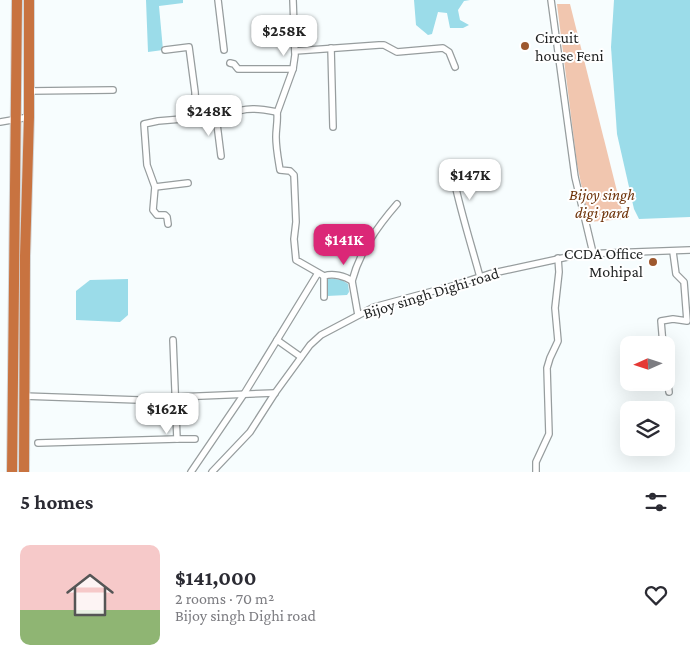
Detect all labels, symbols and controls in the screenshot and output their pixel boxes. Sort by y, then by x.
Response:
pin: $258K [249,15,319,57]
text: $258K [262,22,306,39]
place label: Circuit house Feni [535,29,604,64]
marker: Circuit house Feni [519,40,531,52]
pin: $248K [174,94,244,137]
text: $248K [187,102,231,119]
pin: $147K [435,158,505,201]
text: $147K [450,166,490,183]
park label: Bijoy singh digi pard [569,186,635,222]
pin: $141K [309,224,379,266]
text: $141K [325,231,363,248]
place label: CCDA Office Mohipal [564,245,643,281]
marker: CCDA Office Mohipal [647,256,659,268]
street label: Bijoy singh Dighi road [361,264,502,323]
north arrow [620,336,675,391]
map controls [620,336,675,456]
pin: $162K [132,392,202,435]
text: $162K [147,400,187,417]
button: layers [620,401,675,456]
icon: filters [642,488,670,516]
text: 5 homes [20,490,93,514]
icon: home [60,565,120,625]
text: $141,000 [175,566,257,590]
icon: heart [642,581,670,609]
text: 2 rooms · 70 m² [175,590,274,607]
text: Bijoy singh Dighi road [175,607,316,624]

